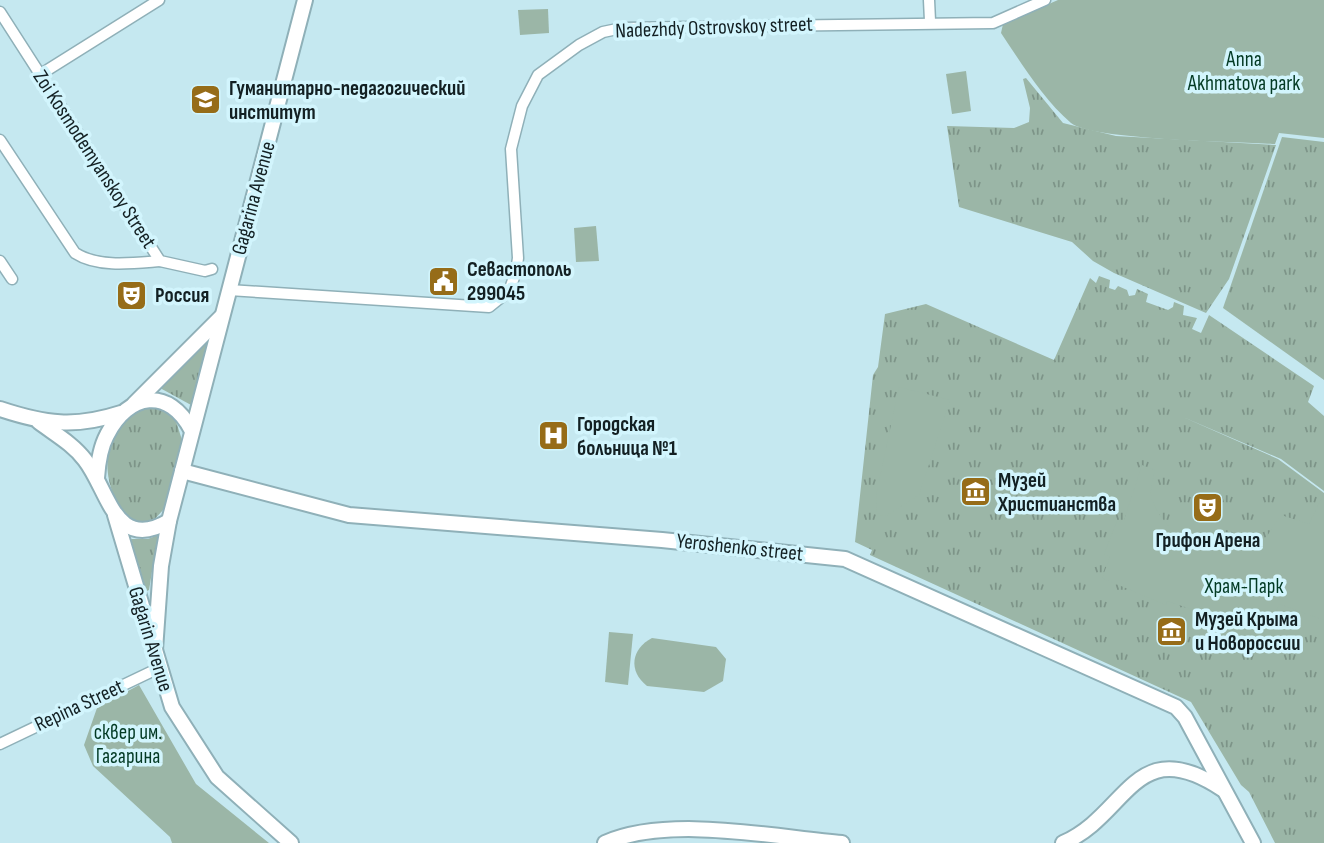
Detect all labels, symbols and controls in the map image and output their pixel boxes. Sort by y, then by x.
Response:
street label: Nadezhdy Ostrovskoy street [615,12,813,43]
park label: Anna Akhmatova park [1187,47,1300,96]
street label: Zoi Kosmodemyanskoy Street [28,66,161,253]
place label: Гуманитарно-педагогический институт [229,76,465,125]
school or university icon: Гуманитарно-педагогический институт [189,83,223,117]
street label: Gagarina Avenue [226,139,281,258]
place label: Севастополь 299045 [467,257,572,306]
public building icon: Севастополь 299045 [427,264,461,298]
theatre icon: Россия [115,278,149,312]
place label: Россия [155,283,209,308]
place label: Городская больница №1 [577,412,677,461]
hospital icon: Городская больница №1 [537,419,571,453]
place label: Музей Христианства [997,468,1116,517]
museum icon: Музей Христианства [958,475,992,509]
theatre icon: Грифон Арена [1191,491,1225,525]
street label: Yeroshenko street [675,528,804,567]
place label: Грифон Арена [1156,528,1260,553]
park label: Храм-Парк [1204,574,1284,599]
street label: Gagarin Avenue [123,584,178,695]
place label: Музей Крыма и Новороссии [1195,607,1300,656]
museum icon: Музей Крыма и Новороссии [1155,614,1189,648]
street label: Repina Street [31,674,128,737]
park label: сквер им. Гагарина [94,720,162,769]

